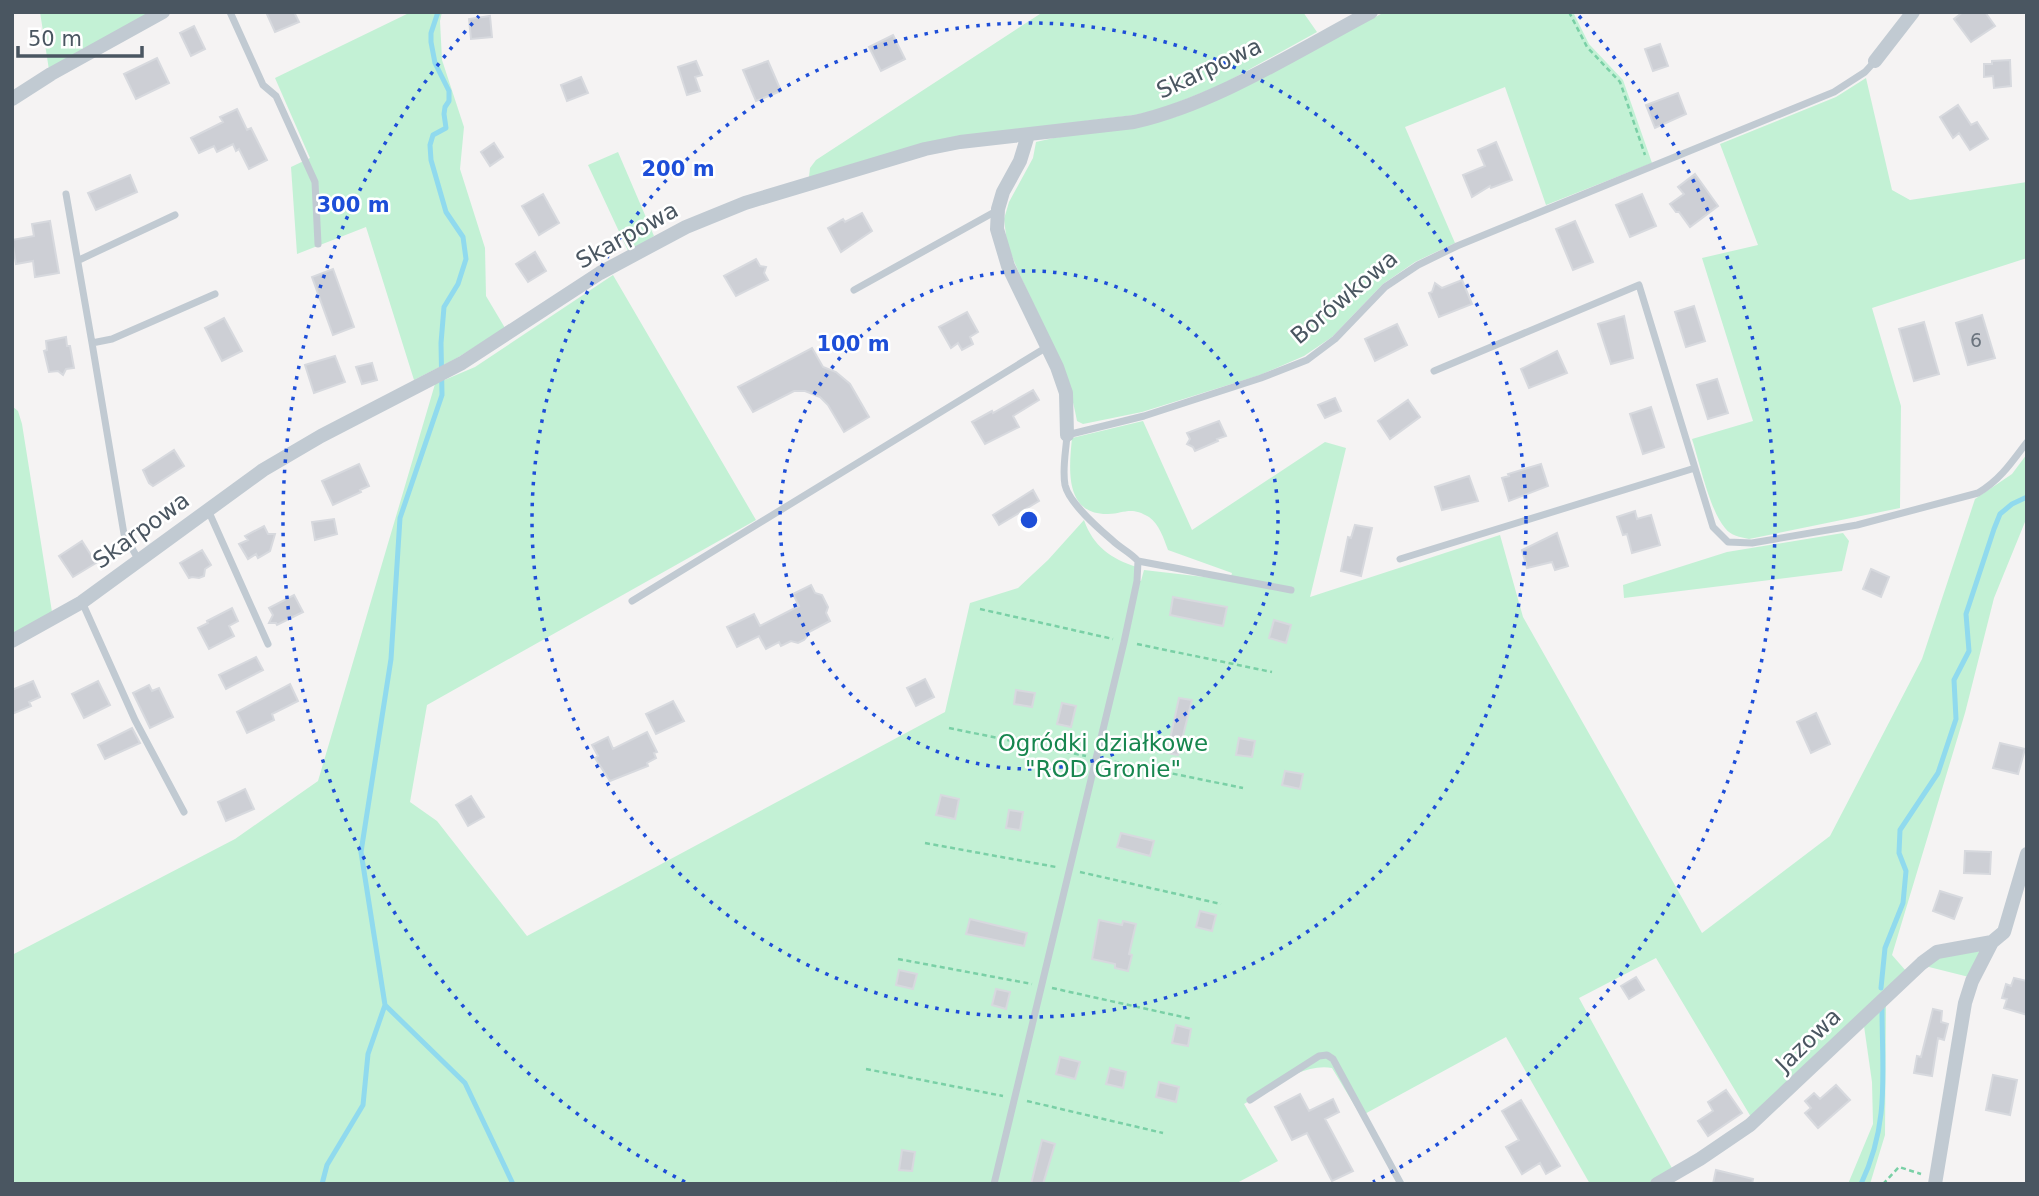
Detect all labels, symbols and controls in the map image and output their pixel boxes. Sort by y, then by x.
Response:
scale bar [18,14,142,58]
text: 50 m [28,27,82,51]
street label: Skarpowa [1152,32,1266,104]
text: 200 m [641,157,715,181]
text: 300 m [316,193,390,217]
street label: Skarpowa [571,196,683,274]
street label: Borówkowa [1285,245,1403,349]
house number: 6 [1970,329,1982,351]
text: 100 m [816,332,890,356]
street label: Skarpowa [88,486,194,574]
centre of rings [1017,508,1041,532]
park label: Ogródki działkowe "ROD Gronie" [998,730,1208,782]
street label: Jazowa [1769,1003,1846,1079]

